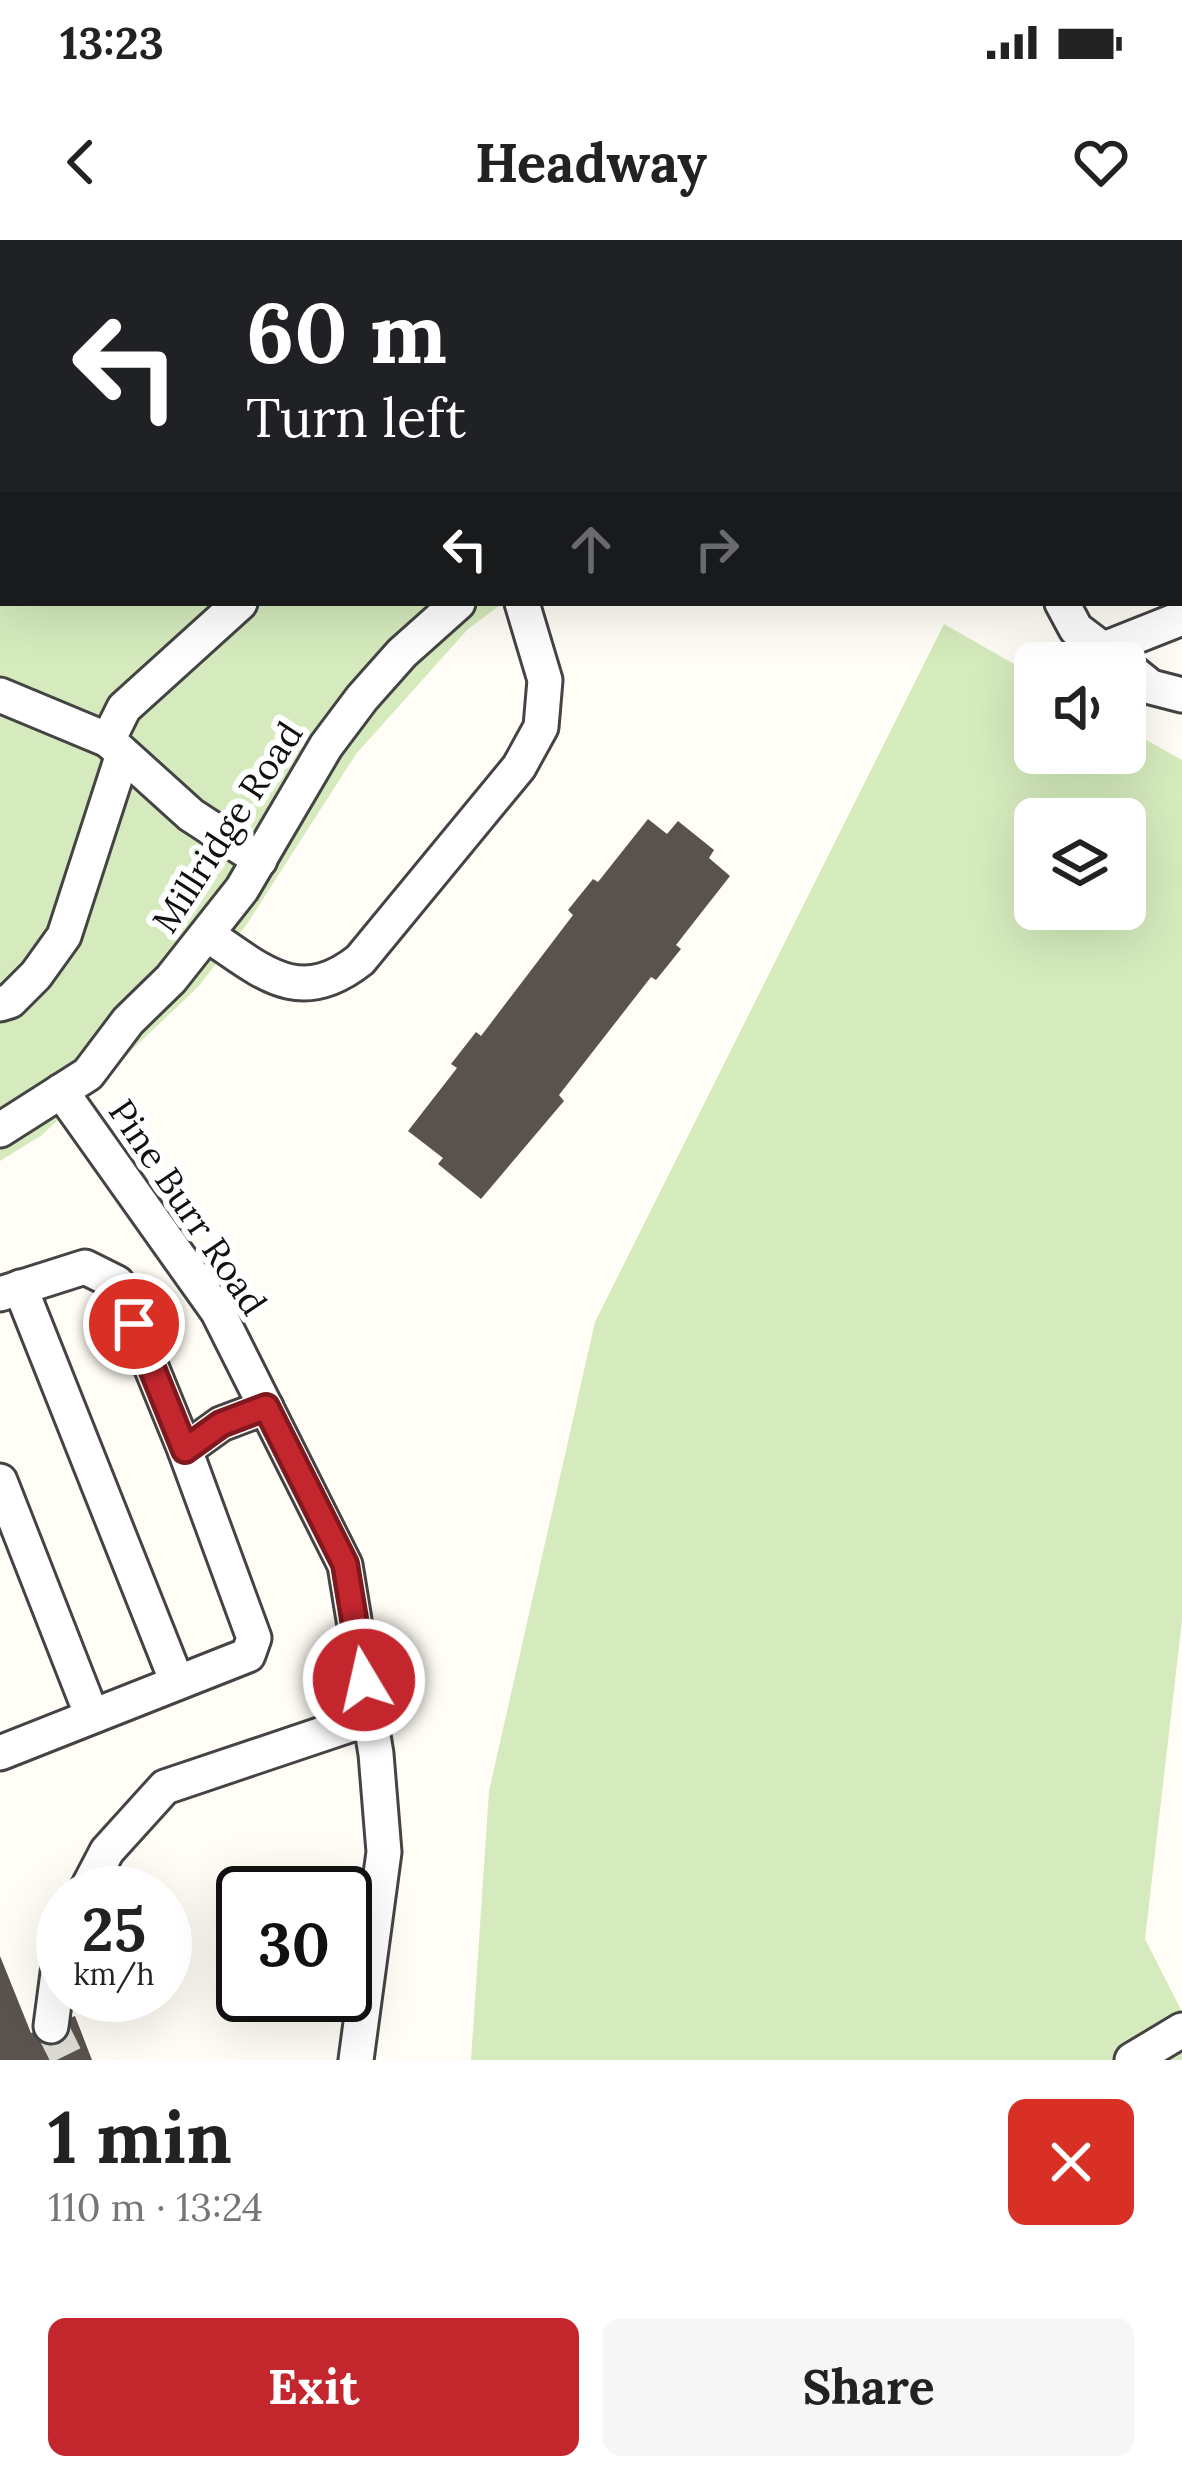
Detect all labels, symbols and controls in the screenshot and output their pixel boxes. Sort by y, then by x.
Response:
text: 13:23 [60,14,164,71]
text: Headway [475,128,707,197]
icon: back [48,129,114,195]
icon: heart [1068,129,1134,195]
text: 60 m [246,278,447,386]
icon: left [48,288,204,444]
text: Turn left [246,383,466,452]
icon: left [432,516,498,582]
icon: ahead [558,516,624,582]
icon: right [684,516,750,582]
map controls [1014,642,1146,930]
button: sound [1014,642,1146,774]
street label: Millridge Road [142,713,312,941]
button: layers [1014,798,1146,930]
street label: Pine Burr Road [99,1090,277,1324]
pin [83,1273,185,1375]
icon: arrive [101,1291,167,1357]
position arrow [301,1617,427,1743]
speed limit sign: 30 [216,1866,372,2022]
text: 25 [82,1891,146,1967]
text: km/h [73,1955,155,1993]
text: 1 min [48,2091,232,2183]
button: close [1008,2099,1134,2225]
text: 110 m · 13:24 [48,2182,263,2232]
button: Exit [48,2318,579,2456]
button: Share [603,2318,1134,2456]

